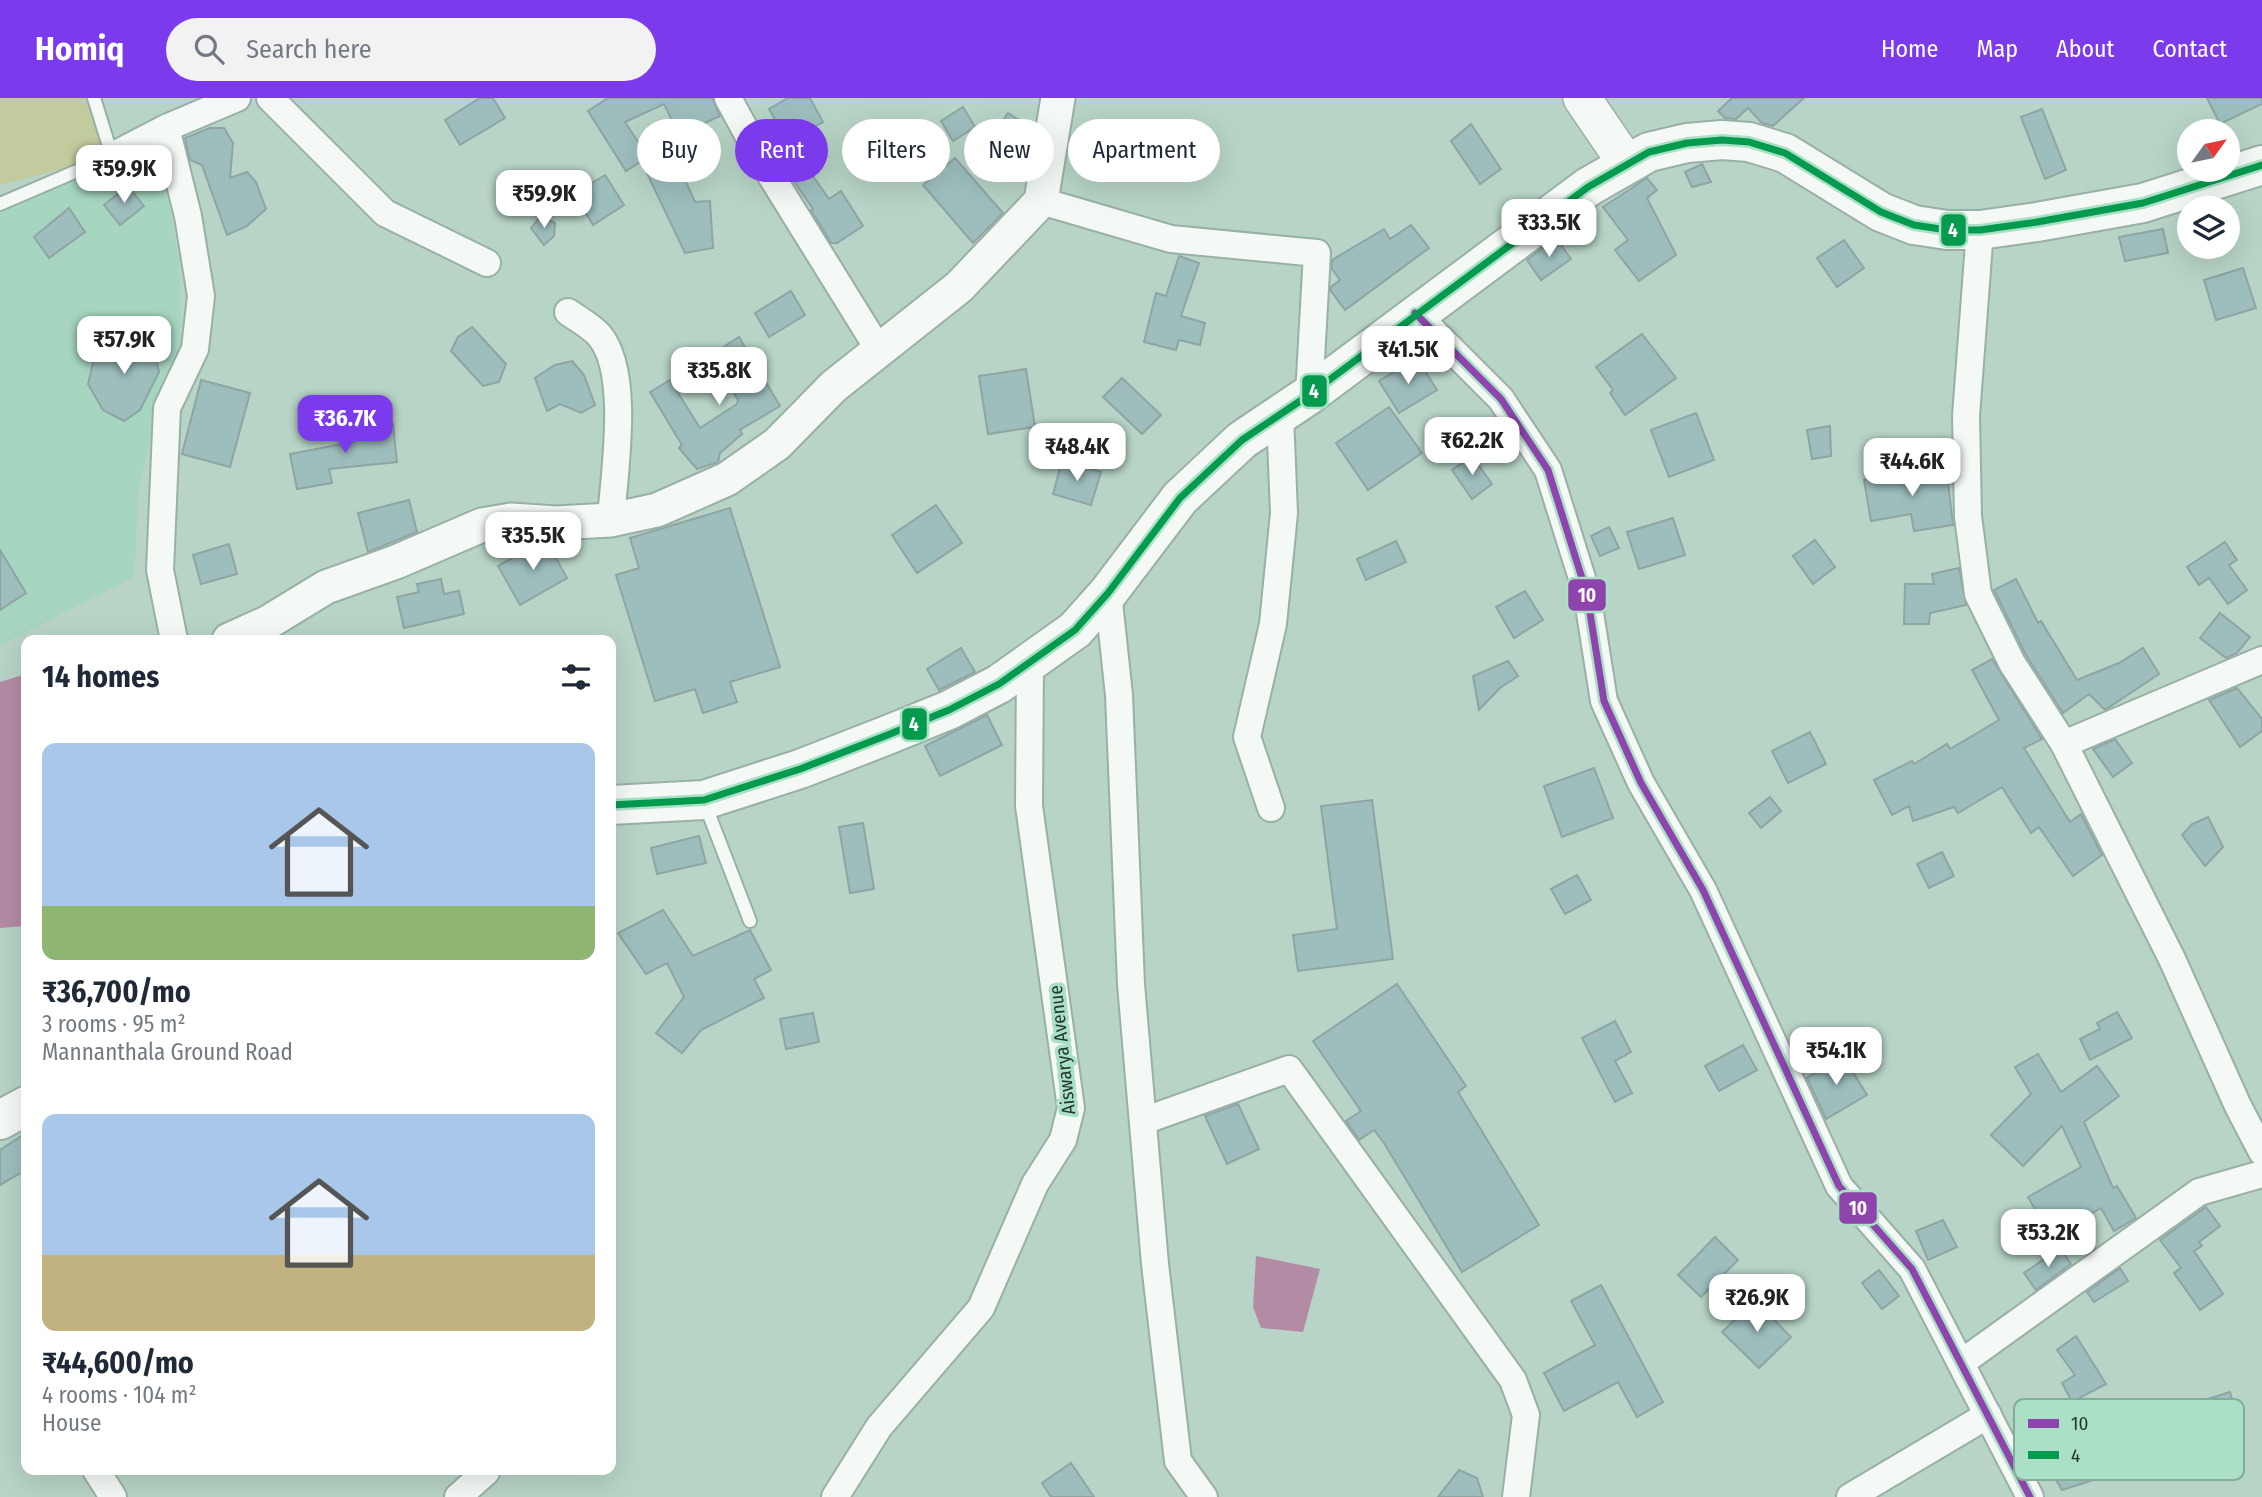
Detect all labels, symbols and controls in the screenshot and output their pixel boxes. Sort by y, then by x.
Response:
search box [166,18,656,81]
text: Homiq [35,29,124,69]
icon: search [190,30,228,68]
text: Search here [246,34,371,65]
text: Home [1881,35,1938,63]
text: Map [1976,35,2018,63]
text: About [2056,35,2114,63]
text: Contact [2152,35,2227,63]
chip: Buy [637,119,721,182]
chip: Rent [735,119,828,182]
chip: Filters [842,119,950,182]
chip: New [964,119,1054,182]
chip: Apartment [1068,119,1220,182]
north arrow [2177,119,2240,182]
map controls [2177,119,2240,259]
pin: ₹59.9K [67,146,181,205]
text: ₹59.9K [92,154,156,182]
pin: ₹59.9K [487,170,601,230]
text: ₹59.9K [512,179,576,207]
button: layers [2177,196,2240,259]
pin: ₹33.5K [1492,200,1606,259]
text: ₹33.5K [1517,208,1581,236]
line badge: 4 [1940,213,1967,247]
text: 4 [1948,219,1958,242]
pin: ₹57.9K [67,316,181,376]
text: ₹57.9K [93,325,155,353]
pin: ₹41.5K [1351,327,1465,386]
text: ₹41.5K [1378,335,1438,363]
pin: ₹35.8K [662,348,776,407]
text: ₹35.8K [687,356,751,384]
line badge: 4 [1301,374,1328,408]
text: 4 [1309,380,1319,403]
pin: ₹36.7K [288,396,402,455]
text: ₹36.7K [314,404,376,432]
pin: ₹62.2K [1415,418,1529,477]
pin: ₹48.4K [1020,424,1134,483]
text: ₹62.2K [1441,426,1504,454]
text: ₹48.4K [1045,432,1109,460]
pin: ₹44.6K [1855,438,1969,498]
text: ₹44.6K [1880,447,1944,475]
pin: ₹35.5K [476,512,590,572]
text: ₹35.5K [501,521,565,549]
line badge: 10 [1567,578,1607,612]
text: 10 [1578,584,1596,607]
icon: filters [557,658,595,696]
text: 14 homes [42,659,159,695]
line badge: 4 [901,707,928,741]
text: 4 [909,713,919,736]
icon: home [256,789,382,915]
text: ₹36,700/mo [42,974,191,1010]
street label: Aiswarya Avenue [1044,984,1080,1116]
text: 3 rooms · 95 m² [42,1010,186,1038]
pin: ₹54.1K [1779,1028,1893,1087]
text: ₹54.1K [1806,1036,1866,1064]
text: Mannanthala Ground Road [42,1038,293,1066]
icon: home [256,1160,382,1286]
line badge: 10 [1838,1191,1878,1225]
text: 10 [1849,1197,1867,1220]
pin: ₹53.2K [1991,1210,2105,1269]
text: ₹53.2K [2017,1218,2079,1246]
pin: ₹26.9K [1700,1274,1814,1334]
text: ₹26.9K [1725,1283,1789,1311]
text: ₹44,600/mo [42,1345,194,1381]
text: 4 rooms · 104 m² [42,1381,197,1409]
legend [2014,1399,2244,1480]
text: House [42,1409,101,1437]
text: 10 [2071,1412,2088,1435]
text: 4 [2071,1444,2080,1467]

